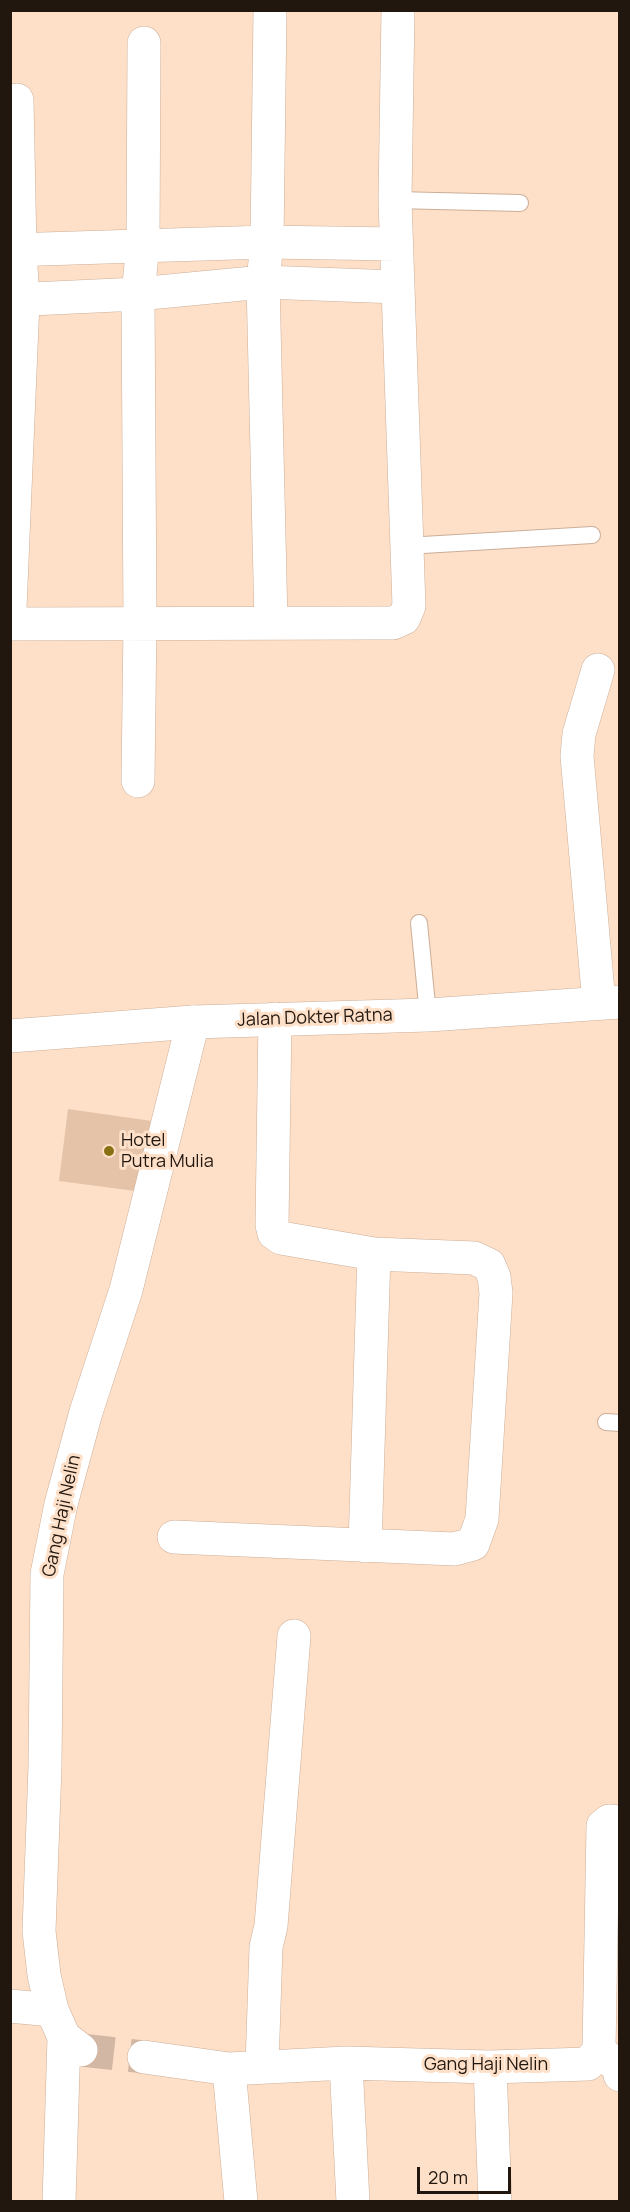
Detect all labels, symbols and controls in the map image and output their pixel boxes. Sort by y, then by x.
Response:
street label: Jalan Dokter Ratna [237,1004,393,1032]
place label: Hotel Putra Mulia [121,1130,214,1172]
marker: Hotel Putra Mulia [102,1144,116,1158]
street label: Gang Haji Nelin [39,1453,85,1579]
street label: Gang Haji Nelin [424,2054,548,2076]
scale bar [420,2155,514,2193]
text: 20 m [428,2165,468,2189]

